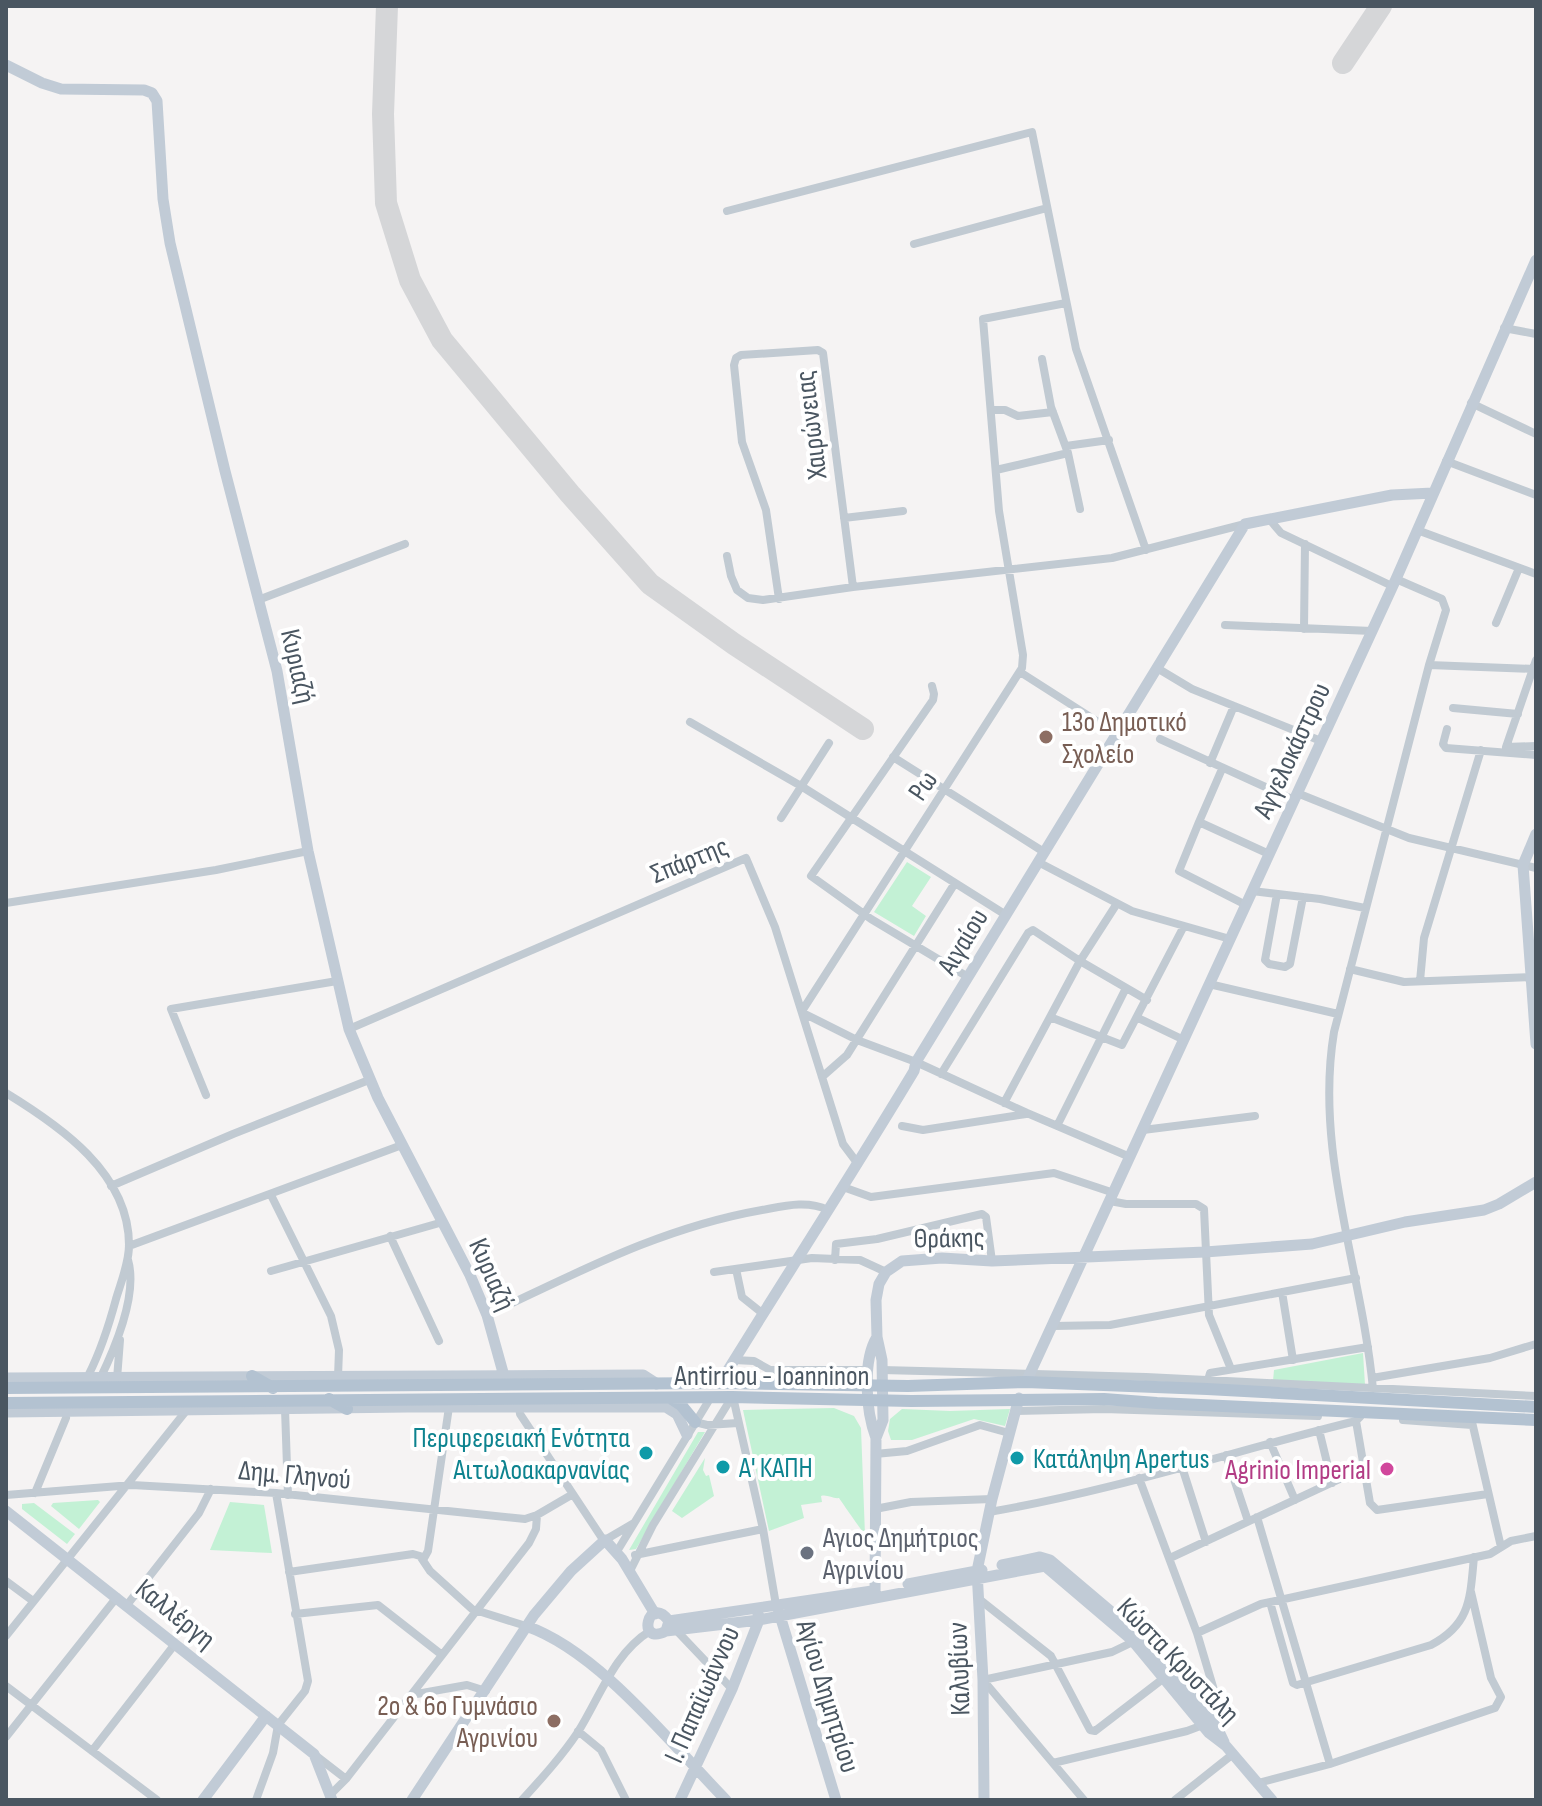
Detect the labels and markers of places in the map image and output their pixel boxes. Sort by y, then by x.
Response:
place label: 13ο Δημοτικό Σχολείο [1062,706,1187,771]
marker: 13ο Δημοτικό Σχολείο [1037,728,1055,746]
place label: Περιφερειακή Ενότητα Αιτωλοακαρνανίας [413,1422,630,1487]
place label: Κατάληψη Apertus [1033,1443,1210,1476]
marker: Περιφερειακή Ενότητα Αιτωλοακαρνανίας [637,1444,655,1462]
marker: Κατάληψη Apertus [1008,1449,1026,1467]
place label: Α' ΚΑΠΗ [738,1452,813,1485]
place label: Agrinio Imperial [1224,1454,1371,1487]
marker: Α' ΚΑΠΗ [714,1458,732,1476]
marker: Agrinio Imperial [1378,1460,1396,1478]
place label: Αγιος Δημήτριος Αγρινίου [822,1522,979,1587]
marker: Αγιος Δημήτριος Αγρινίου [798,1544,816,1562]
place label: 2ο & 6ο Γυμνάσιο Αγρινίου [377,1690,538,1755]
marker: 2ο & 6ο Γυμνάσιο Αγρινίου [545,1712,563,1730]

